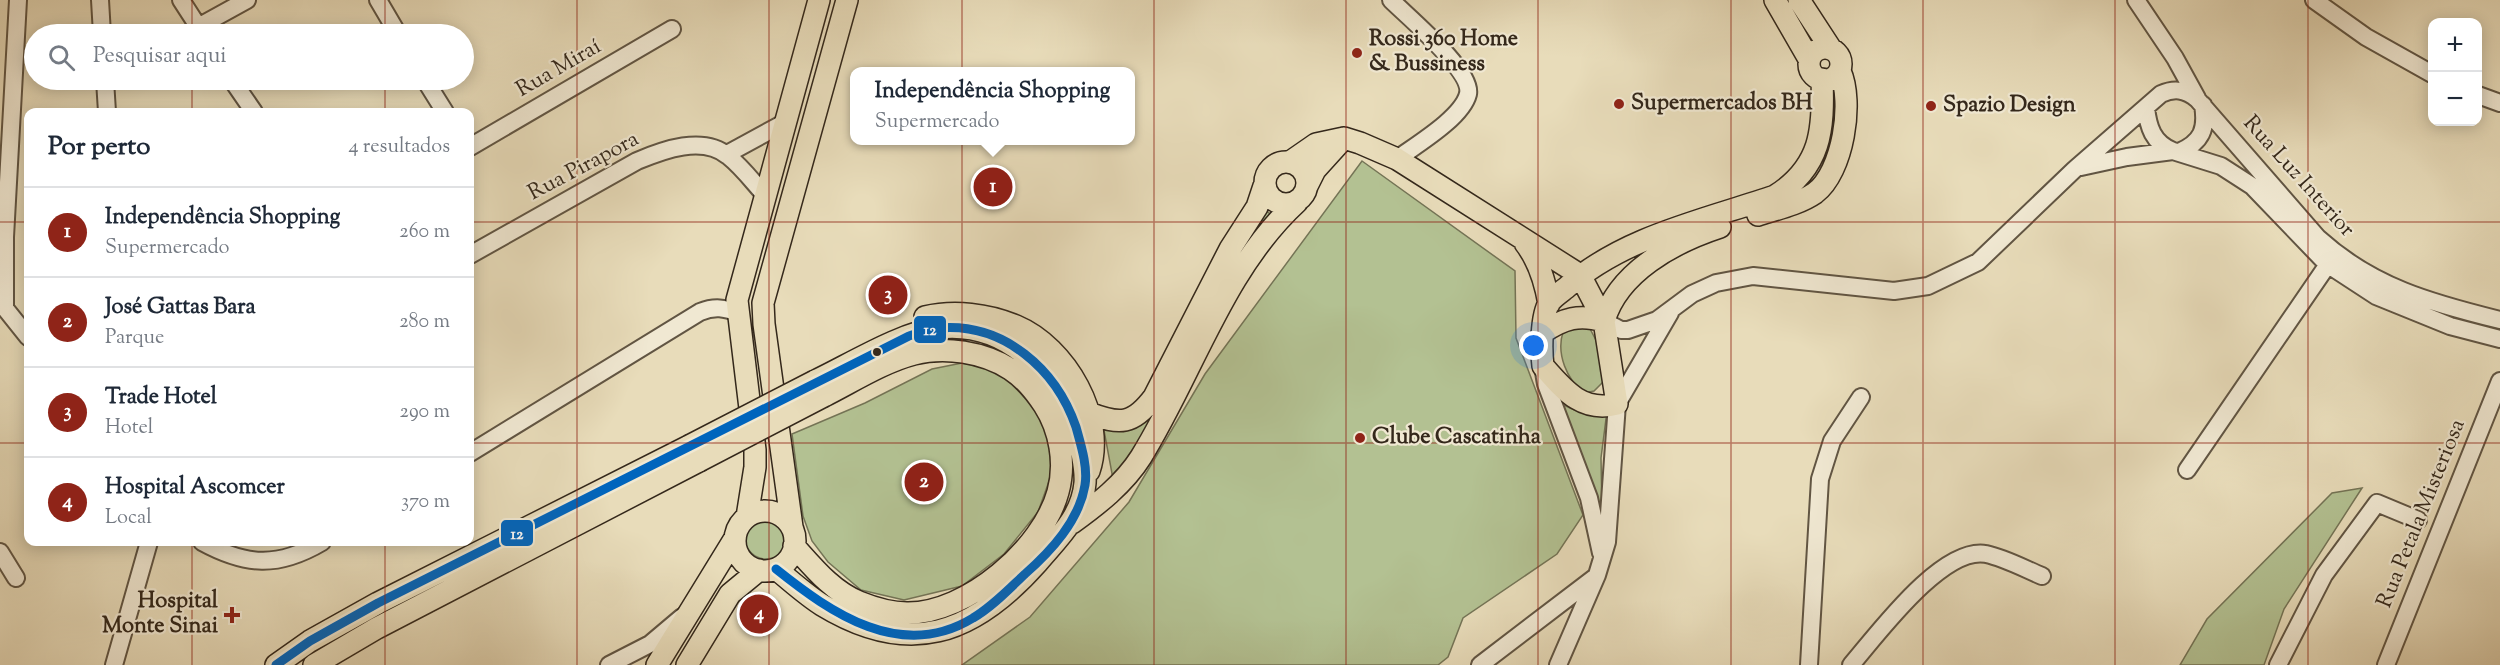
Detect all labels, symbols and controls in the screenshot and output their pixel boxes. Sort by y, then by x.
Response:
map controls [2428,18,2482,126]
button: + [2428,18,2482,72]
search box [24,24,474,90]
place label: Rossi 360 Home & Bussiness [1369,24,1518,81]
street label: Rua Miraí [510,32,608,106]
icon: search [45,41,78,74]
text: Pesquisar aqui [93,41,227,73]
marker: Rossi 360 Home & Bussiness [1350,46,1364,60]
popup [850,67,1135,145]
button: − [2428,72,2482,126]
text: Independência Shopping [875,76,1110,108]
place label: Supermercados BH [1631,88,1813,120]
place label: Spazio Design [1943,90,2076,122]
marker: Supermercados BH [1612,97,1626,111]
marker: Spazio Design [1924,99,1938,113]
text: Supermercado [875,108,999,137]
street label: Rua Luz Interior [2235,109,2361,245]
street label: Rua Pirapora [523,124,645,210]
text: Por perto [48,129,150,166]
text: 4 resultados [348,133,450,162]
pin: 1 [974,164,1012,210]
text: Independência Shopping [105,202,340,234]
text: 1 [64,218,71,247]
text: 260 m [399,218,450,247]
text: Supermercado [105,234,230,263]
pin: 3 [868,272,908,318]
text: José Gattas Bara [105,292,256,324]
text: 2 [63,308,72,337]
text: 280 m [399,308,450,337]
line badge: 12 [913,315,947,344]
text: 12 [924,320,937,343]
text: Parque [105,324,164,353]
your location [1519,331,1548,360]
unlabelled marker [871,346,883,358]
text: Trade Hotel [105,382,217,414]
text: 3 [63,398,72,427]
text: 290 m [400,398,450,427]
text: Hotel [105,414,153,443]
street label: Rua Petala Misteriosa [2370,415,2474,613]
place label: Clube Cascatinha [1372,422,1542,454]
marker: Clube Cascatinha [1353,431,1367,445]
pin: 2 [904,460,944,504]
text: Hospital Ascomcer [105,472,285,504]
text: 4 [62,488,73,517]
text: 370 m [401,488,450,517]
text: Local [105,504,152,533]
line badge: 12 [500,519,534,547]
text: 12 [511,524,524,547]
place label: Hospital Monte Sinai [102,586,219,643]
pin: 4 [740,592,778,636]
marker: Hospital Monte Sinai [223,606,241,624]

